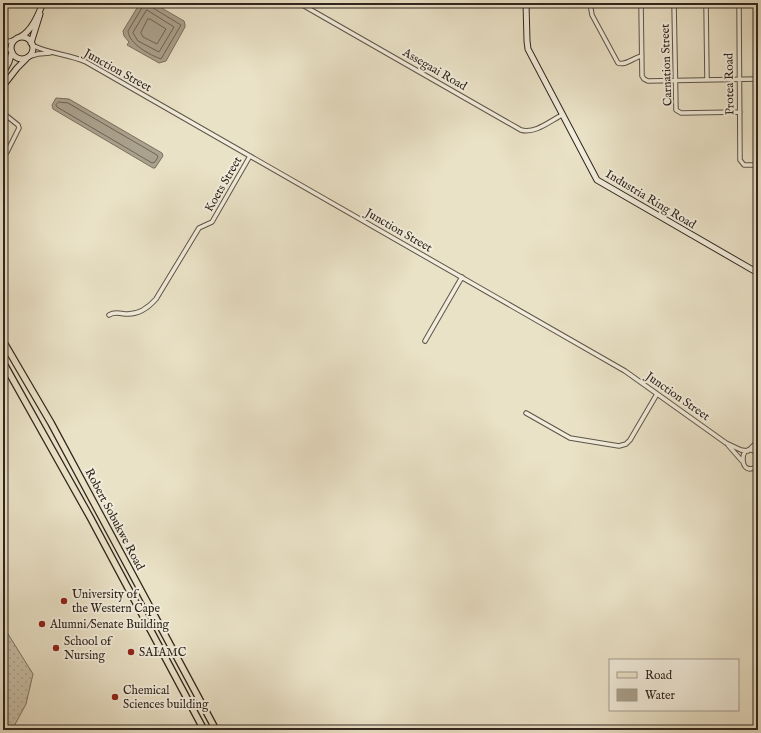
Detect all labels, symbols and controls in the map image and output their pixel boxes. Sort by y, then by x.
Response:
street label: Carnation Street [658,24,675,106]
street label: Assegaai Road [399,44,470,94]
street label: Junction Street [79,45,154,96]
street label: Protea Road [721,52,738,115]
street label: Koets Street [202,154,245,215]
street label: Industria Ring Road [603,167,699,233]
street label: Junction Street [360,204,435,257]
street label: Junction Street [641,368,713,425]
street label: Robert Sobukwe Road [81,466,148,573]
place label: University of the Western Cape [72,587,160,617]
marker: University of the Western Cape [59,596,69,606]
place label: Alumni/Senate Building [49,617,170,632]
marker: Alumni/Senate Building [37,619,47,629]
place label: School of Nursing [64,634,114,663]
marker: School of Nursing [51,643,61,653]
place label: SAIAMC [139,645,187,660]
marker: SAIAMC [126,647,136,657]
legend [609,659,739,711]
text: Road [645,668,673,683]
place label: Chemical Sciences building [123,683,209,712]
text: Water [645,688,676,703]
marker: Chemical Sciences building [110,692,120,702]

